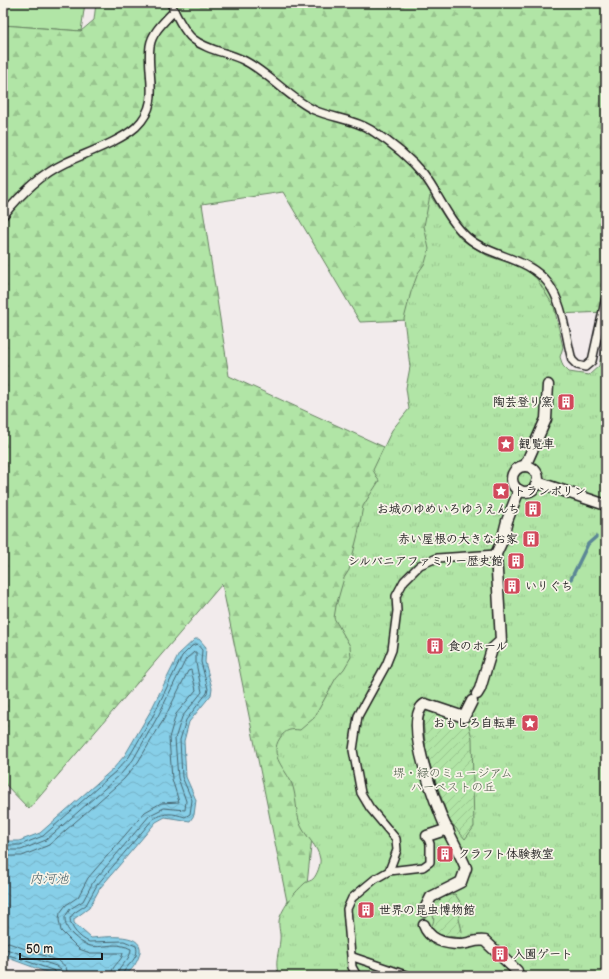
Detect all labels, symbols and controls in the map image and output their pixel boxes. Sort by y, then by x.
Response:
building icon: 陶芸登り窯 [556,392,576,412]
place label: 陶芸登り窯 [493,395,553,410]
place icon: 観覧車 [496,434,516,454]
place label: 観覧車 [519,437,555,452]
place icon: トランポリン [491,481,511,501]
place label: トランポリン [514,484,586,499]
building icon: お城のゆめいろゆうえんち [523,499,543,519]
place label: お城のゆめいろゆうえんち [377,502,520,517]
building icon: 赤い屋根の大きなお家 [521,529,541,549]
place label: 赤い屋根の大きなお家 [398,532,518,547]
building icon: シルバニアファミリー歴史館 [506,551,526,571]
place label: シルバニアファミリー歴史館 [348,554,503,569]
building icon: いりぐち [502,576,522,596]
place label: いりぐち [525,579,573,594]
building icon: 食のホール [425,636,445,656]
place label: 食のホール [448,639,508,654]
place icon: おもしろ自転車 [520,713,540,733]
place label: おもしろ自転車 [433,716,517,731]
park label: 堺・緑のミュージアム ハーベストの丘 [393,766,513,795]
building icon: クラフト体験教室 [435,844,455,864]
place label: クラフト体験教室 [458,847,554,862]
water label: 内河池 [29,871,69,887]
building icon: 世界の昆虫博物館 [356,900,376,920]
place label: 世界の昆虫博物館 [379,903,475,918]
scale bar [20,935,102,961]
text: 50 m [26,942,53,957]
building icon: 入園ゲート [490,944,510,964]
place label: 入園ゲート [513,947,573,962]

